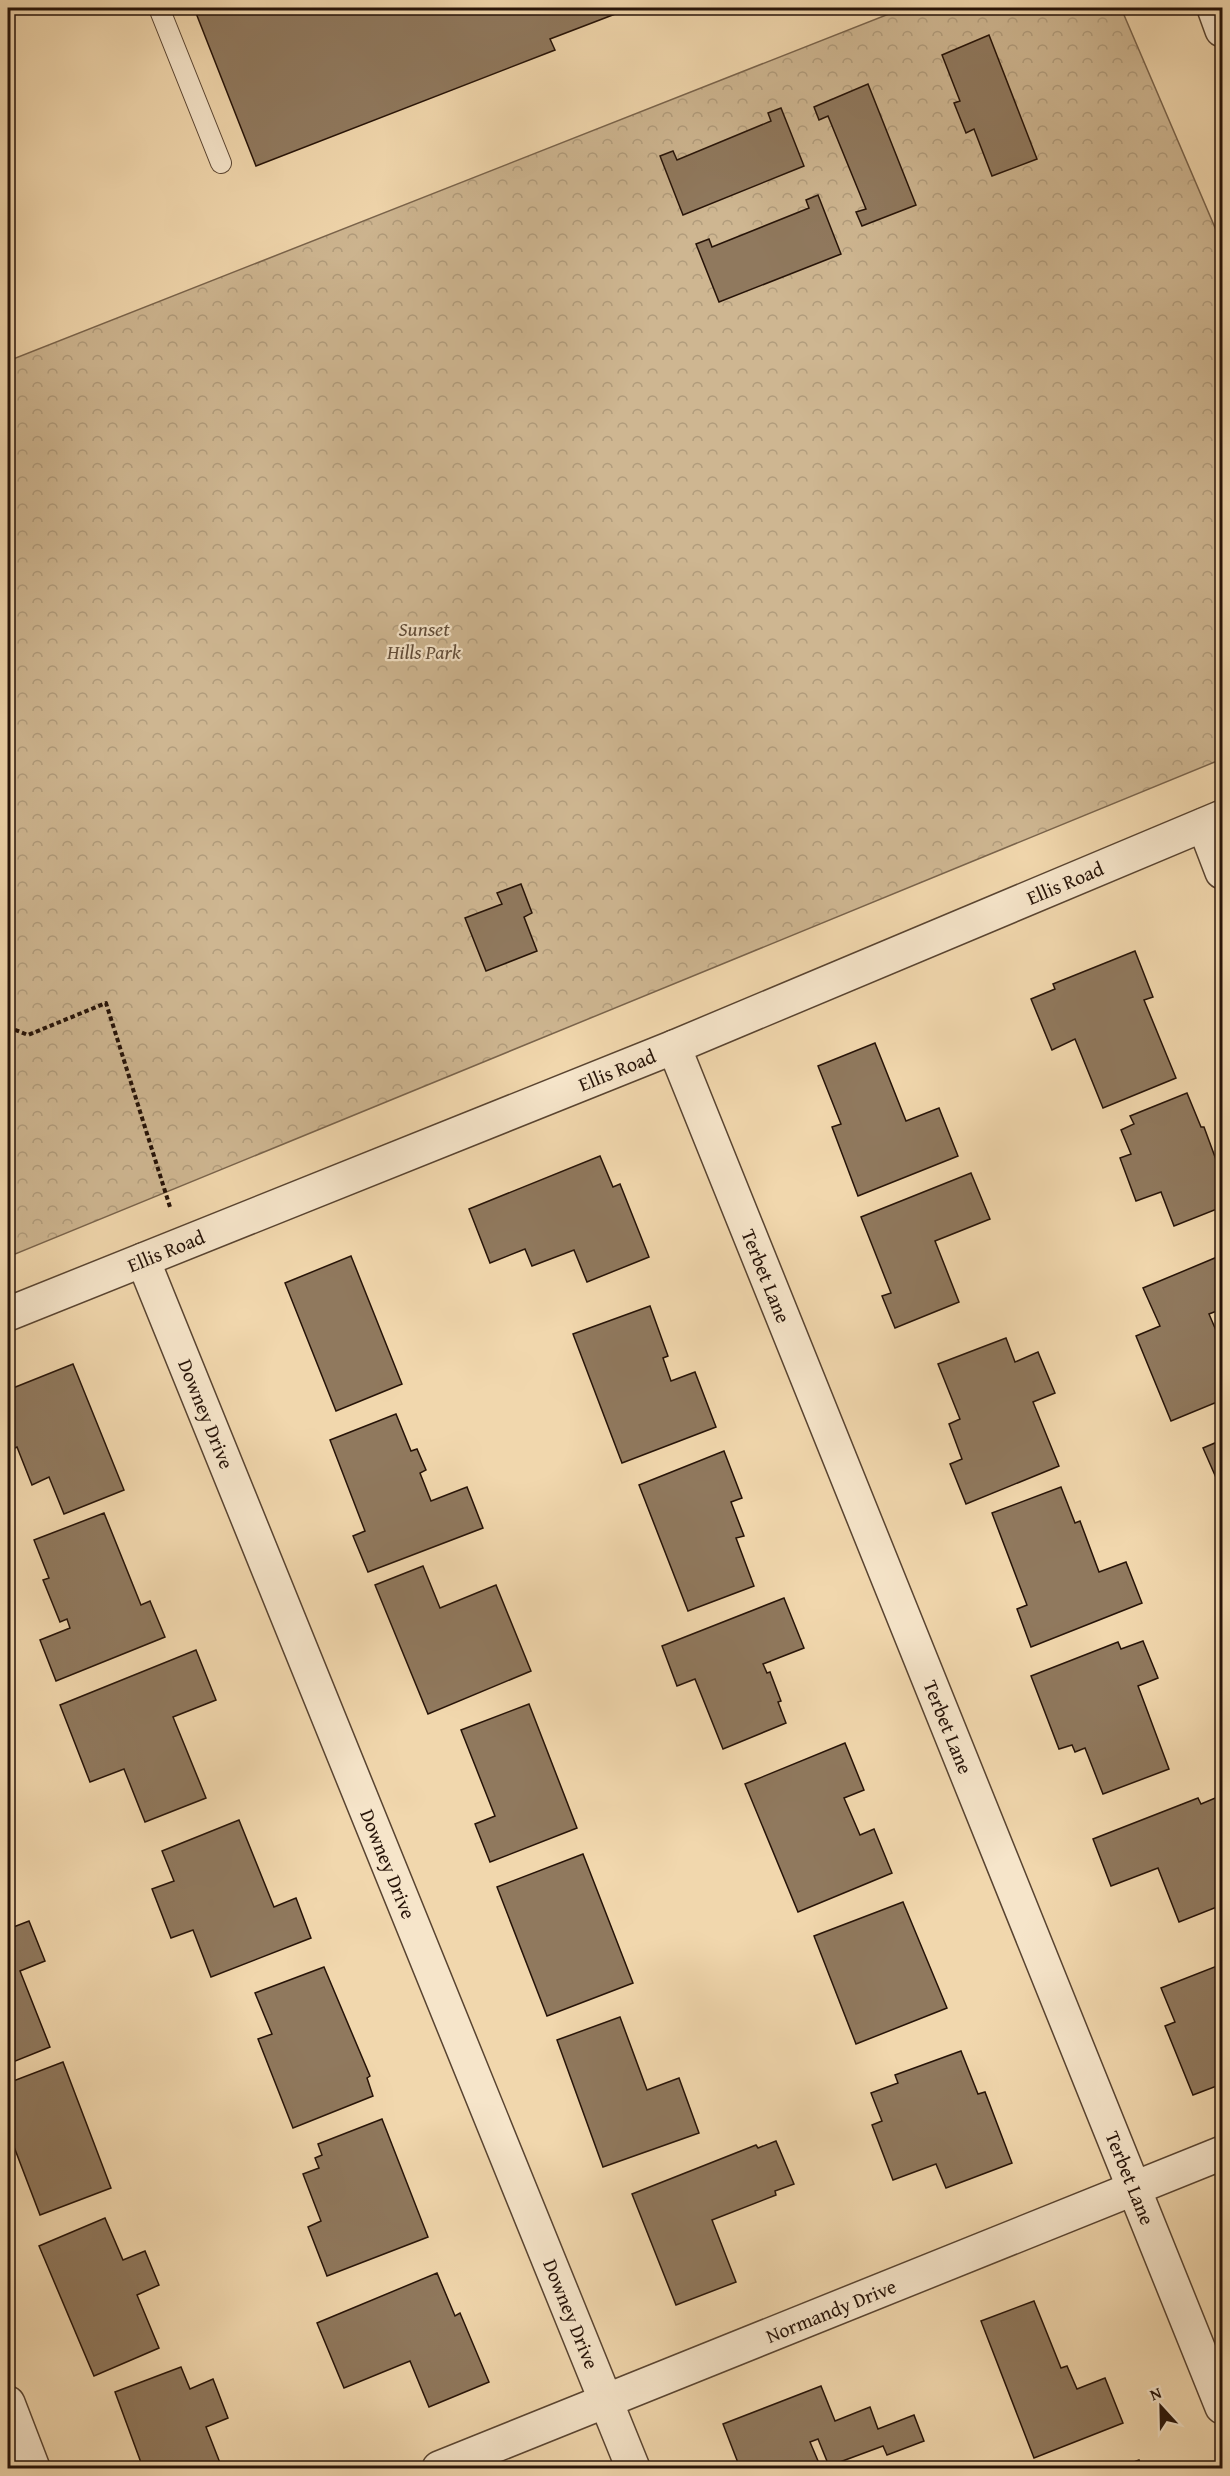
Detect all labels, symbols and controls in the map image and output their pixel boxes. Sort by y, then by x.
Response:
park label: Sunset Hills Park [386,614,462,666]
street label: Ellis Road [1022,853,1108,912]
street label: Ellis Road [574,1041,660,1098]
street label: Ellis Road [123,1222,209,1279]
street label: Terbet Lane [734,1224,798,1327]
street label: Downey Drive [171,1355,242,1473]
street label: Terbet Lane [916,1675,980,1778]
street label: Downey Drive [353,1805,424,1923]
street label: Terbet Lane [1098,2126,1162,2229]
street label: Downey Drive [536,2255,607,2373]
street label: Normandy Drive [761,2271,900,2350]
north arrow [1131,2377,1191,2437]
text: N [1146,2380,1165,2406]

